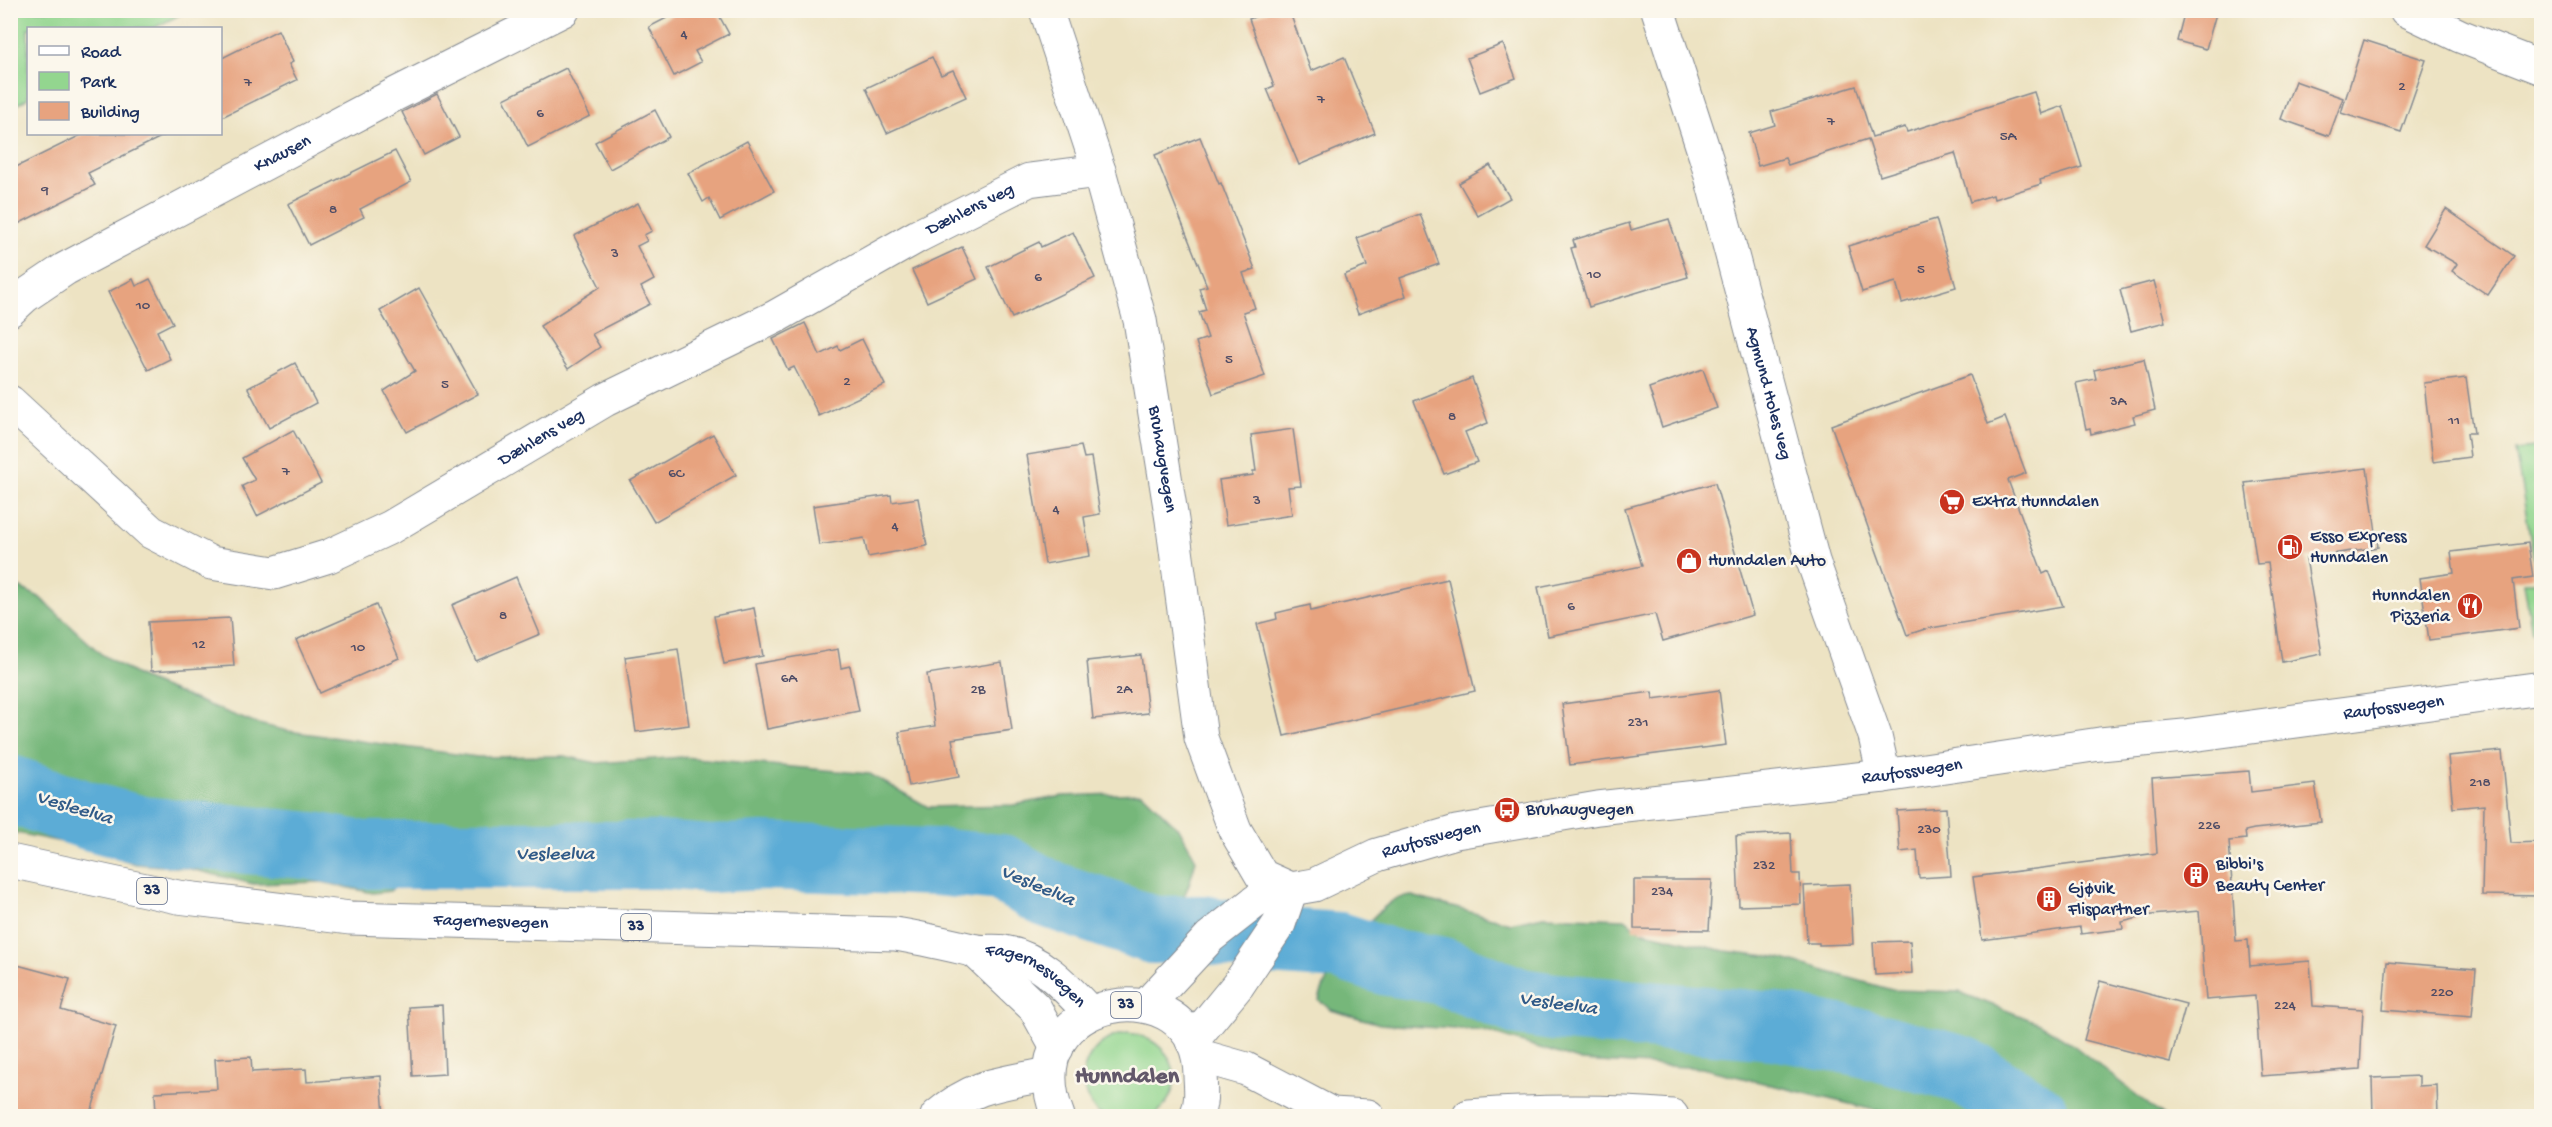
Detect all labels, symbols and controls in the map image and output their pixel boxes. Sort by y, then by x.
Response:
house number: 4 [680,26,688,44]
legend [27,27,222,135]
text: Road [81,43,122,64]
text: Park [80,73,117,94]
house number: 7 [243,74,253,92]
house number: 2 [2398,78,2406,96]
house number: 7 [1316,91,1326,109]
text: Building [80,103,140,124]
house number: 6 [536,105,544,123]
house number: 7 [1826,113,1836,131]
house number: 5A [2000,128,2018,146]
street label: Knausen [251,130,315,178]
street label: Dæhlens veg [922,179,1018,241]
house number: 9 [40,182,49,200]
house number: 8 [329,201,337,219]
house number: 3 [610,245,619,263]
house number: 5 [1917,261,1925,279]
house number: 10 [1586,266,1602,284]
house number: 6 [1034,269,1042,287]
house number: 10 [135,297,151,315]
street label: Agmund Holes veg [1741,324,1796,462]
house number: 5 [1225,351,1233,369]
house number: 2 [843,373,851,391]
house number: 5 [441,376,449,394]
house number: 3A [2109,393,2127,411]
street label: Bruhaugvegen [1143,403,1181,514]
street label: Dæhlens veg [494,404,588,472]
house number: 8 [1448,408,1456,426]
house number: 11 [2447,412,2460,430]
house number: 7 [281,463,291,481]
house number: 6C [668,465,685,483]
supermarket icon: Extra Hunndalen [1937,487,1967,517]
house number: 3 [1252,492,1261,510]
place label: Extra Hunndalen [1972,492,2099,513]
house number: 4 [1052,501,1060,519]
house number: 4 [891,518,899,536]
place label: Esso Express Hunndalen [2310,527,2408,569]
fuel station icon: Esso Express Hunndalen [2275,532,2305,562]
shop icon: Hunndalen Auto [1674,546,1704,576]
place label: Hunndalen Auto [1708,551,1826,572]
place label: Hunndalen Pizzeria [2372,586,2451,628]
restaurant icon: Hunndalen Pizzeria [2455,591,2485,621]
house number: 6 [1567,598,1575,616]
house number: 8 [499,607,507,625]
house number: 12 [191,636,206,654]
house number: 10 [350,639,366,657]
house number: 6A [781,670,798,688]
house number: 2B [970,681,986,699]
house number: 2A [1116,681,1133,699]
street label: Raufossvegen [2342,691,2446,725]
house number: 231 [1627,714,1649,732]
street label: Raufossvegen [1861,754,1964,789]
house number: 218 [2469,774,2491,792]
water label: Vesleelva [33,787,117,832]
bus stop icon: Bruhaugvegen [1492,795,1522,825]
place label: Bruhaugvegen [1525,800,1634,821]
street label: Raufossvegen [1380,817,1483,863]
house number: 226 [2198,817,2221,835]
house number: 230 [1917,821,1941,839]
water label: Vesleelva [516,844,596,867]
place label: Bibbi's Beauty Center [2215,855,2326,897]
house number: 232 [1753,857,1775,875]
building icon: Bibbi's Beauty Center [2181,860,2211,890]
water label: Vesleelva [997,861,1079,914]
road number: 33 [137,878,167,904]
place label: Gjøvik Flispartner [2067,879,2150,921]
house number: 234 [1651,883,1673,901]
building icon: Gjøvik Flispartner [2034,884,2064,914]
street label: Fagernesvegen [432,910,549,934]
road number: 33 [621,914,651,940]
street label: Fagernesvegen [984,941,1091,1012]
house number: 220 [2430,984,2454,1002]
water label: Vesleelva [1518,988,1600,1022]
road number: 33 [1111,992,1141,1018]
house number: 224 [2274,997,2296,1015]
district label: Hunndalen [1075,1063,1180,1092]

